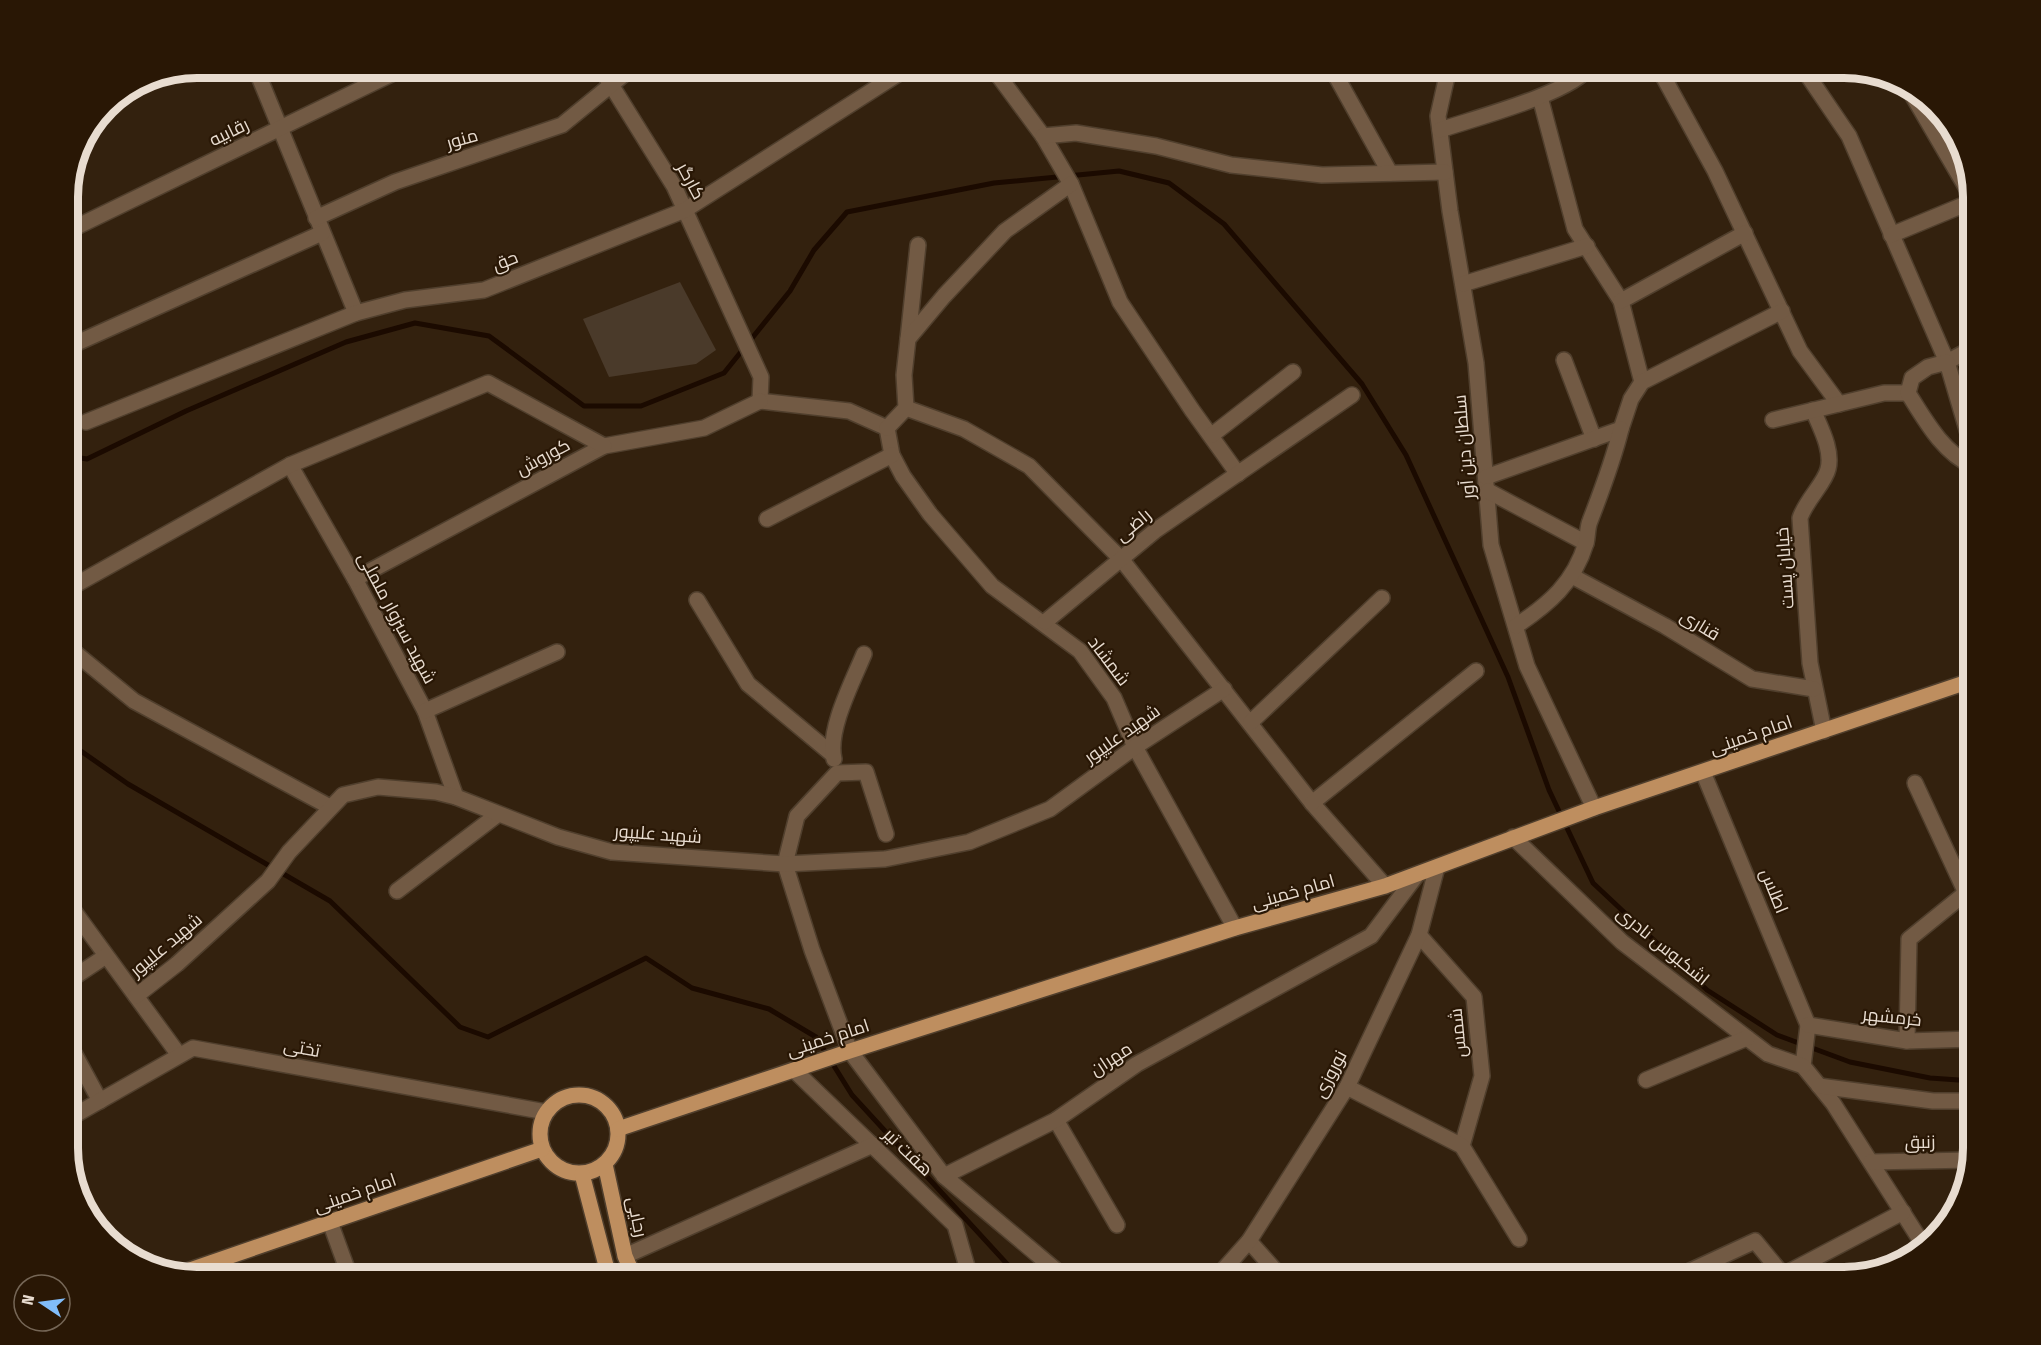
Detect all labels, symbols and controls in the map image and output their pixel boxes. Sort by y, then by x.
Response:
street label: رقابیه [206,113,252,151]
street label: منور [443,124,480,154]
street label: کارگر [672,158,710,203]
street label: حق [489,246,522,277]
street label: سلطان دین آور [1448,394,1480,501]
street label: کوروش [512,434,574,480]
street label: راضی [1111,504,1155,546]
street label: خیابان پست [1771,526,1800,610]
street label: شهید سبزوار ململی [353,548,441,688]
street label: قناری [1676,605,1724,645]
street label: شمشاد [1083,632,1135,690]
street label: شهید علیپور [1079,700,1164,769]
street label: امام خمینی [1707,711,1795,760]
street label: شهید علیپور [612,820,703,848]
street label: اطلس [1755,865,1793,917]
street label: امام خمینی [1249,870,1338,915]
street label: اشکبوس نادری [1612,902,1714,990]
street label: شهید علیپور [125,908,207,982]
street label: خرمشهر [1860,1003,1923,1031]
street label: شمس [1444,1007,1472,1059]
street label: امام خمینی [784,1014,873,1063]
street label: تختی [282,1034,322,1062]
street label: مهران [1086,1037,1136,1081]
street label: نوروزی [1308,1046,1352,1102]
street label: هفت تیر [878,1122,937,1181]
street label: زنبق [1904,1131,1936,1154]
street label: امام خمینی [311,1169,399,1218]
street label: رجایی [622,1195,652,1239]
north arrow [12,1273,72,1333]
text: N [18,1293,38,1307]

